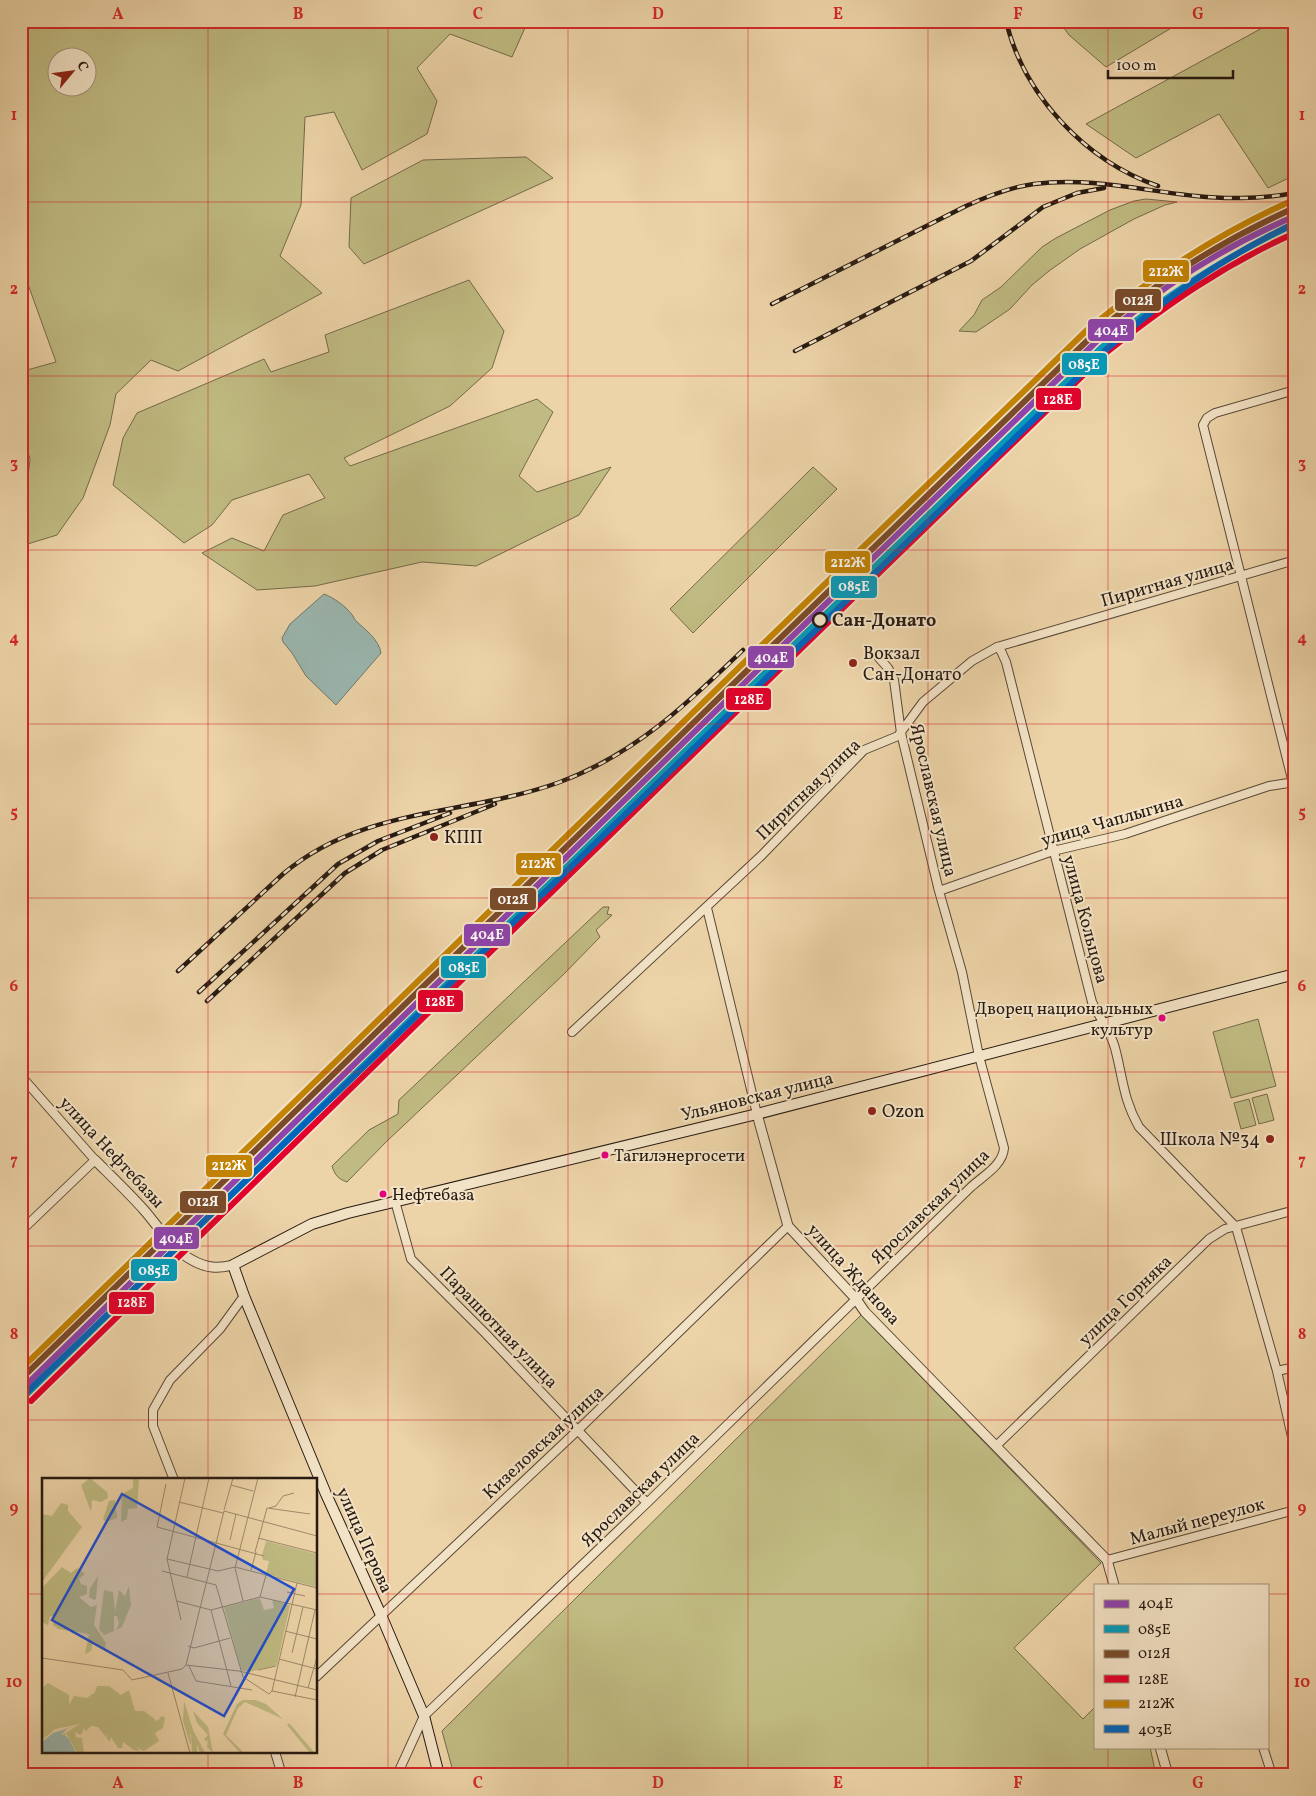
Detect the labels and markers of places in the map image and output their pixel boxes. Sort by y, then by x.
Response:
place label: Сан-Донато [832,609,936,634]
marker: Сан-Донато [812,612,828,628]
place label: Вокзал Сан-Донато [863,642,961,688]
marker: Вокзал Сан-Донато [847,657,859,669]
place label: КПП [444,826,483,851]
marker: КПП [428,831,440,843]
place label: Дворец национальных культур [975,998,1153,1042]
marker: Дворец национальных культур [1157,1013,1167,1023]
place label: Ozon [882,1100,925,1125]
marker: Ozon [866,1105,878,1117]
place label: Школа №34 [1160,1128,1260,1153]
marker: Школа №34 [1264,1133,1276,1145]
place label: Тагилэнергосети [614,1145,745,1168]
marker: Тагилэнергосети [600,1150,610,1160]
place label: Нефтебаза [392,1184,475,1207]
marker: Нефтебаза [378,1189,388,1199]

